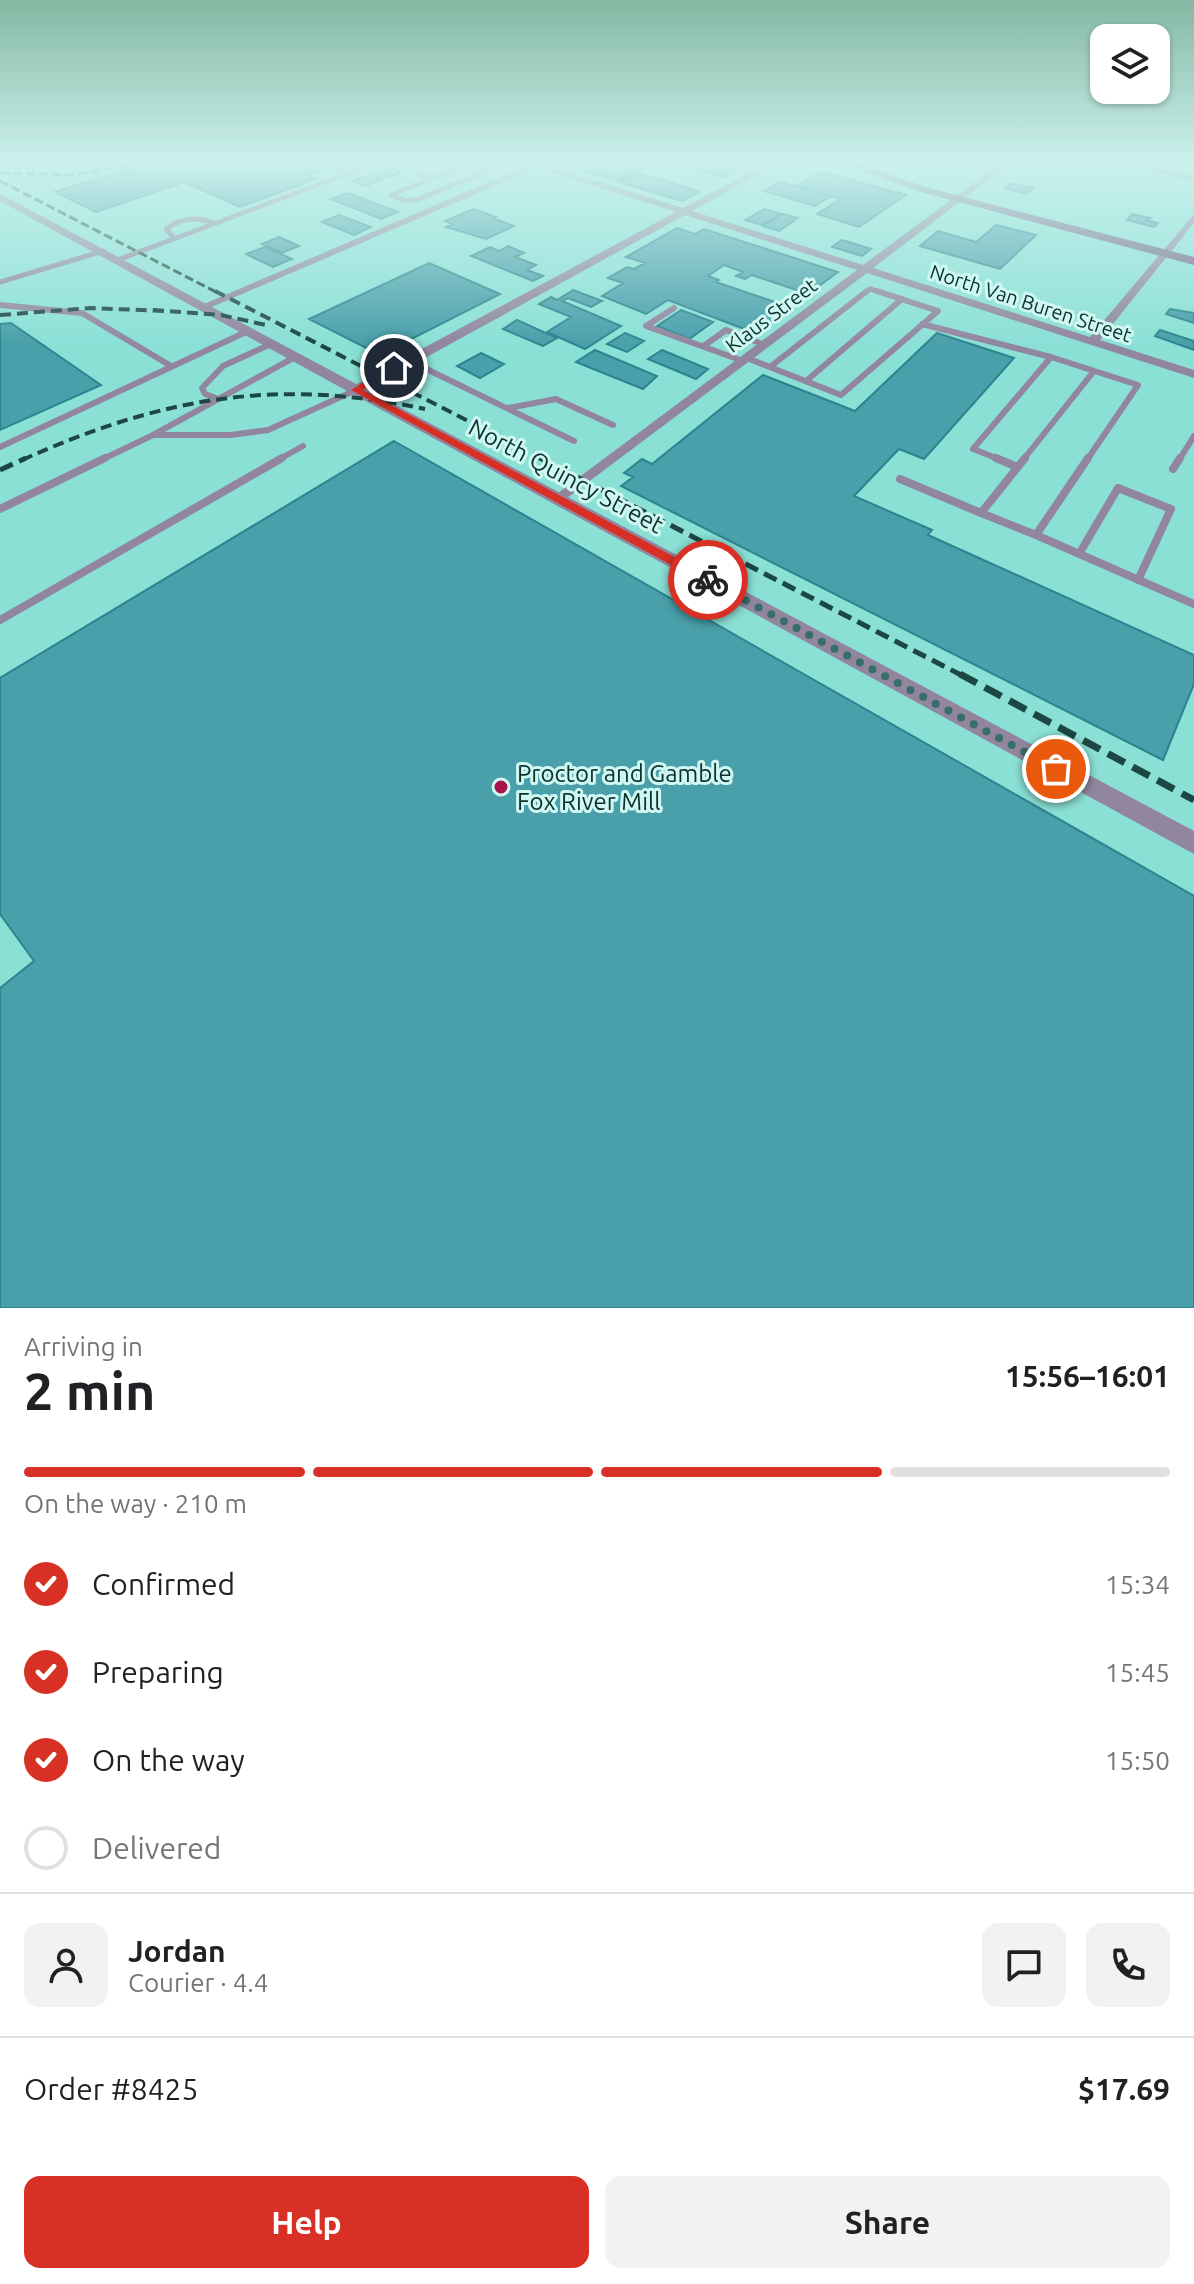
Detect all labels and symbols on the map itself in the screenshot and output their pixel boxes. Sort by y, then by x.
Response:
street label: North Van Buren Street [927,260,1135,347]
street label: Klaus Street [721,273,821,357]
pin [360,334,428,402]
street label: North Quincy Street [464,413,668,539]
courier [668,540,748,620]
pin [1022,735,1090,803]
place label: Proctor and Gamble Fox River Mill [517,760,732,815]
marker: Proctor and Gamble Fox River Mill [492,778,510,796]

